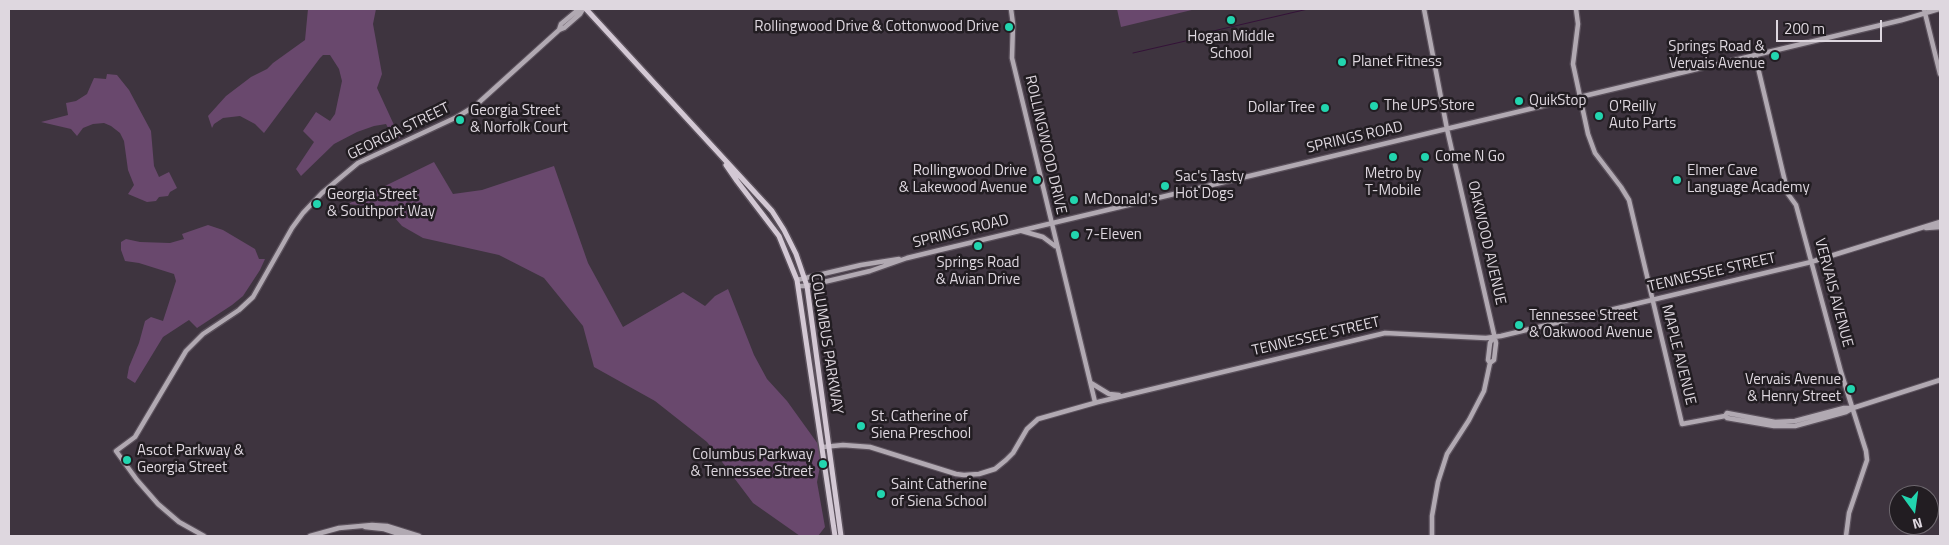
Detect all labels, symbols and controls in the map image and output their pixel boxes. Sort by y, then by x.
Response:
scale bar [1779,10,1885,42]
marker: Hogan Middle School [1225,14,1237,26]
text: 200 m [1784,17,1825,40]
place label: Rollingwood Drive & Cottonwood Drive [754,18,999,36]
marker: Rollingwood Drive & Cottonwood Drive [1003,21,1015,33]
place label: Hogan Middle School [1187,28,1275,63]
place label: Springs Road & Vervais Avenue [1668,38,1765,73]
marker: Springs Road & Vervais Avenue [1769,50,1781,62]
place label: Planet Fitness [1352,53,1442,71]
marker: Planet Fitness [1336,56,1348,68]
street label: ROLLINGWOOD DRIVE [1020,74,1070,216]
place label: QuikStop [1529,92,1586,110]
marker: QuikStop [1513,95,1525,107]
place label: The UPS Store [1384,97,1475,115]
place label: O'Reilly Auto Parts [1609,98,1676,133]
street label: GEORGIA STREET [345,99,453,165]
place label: Dollar Tree [1248,99,1315,117]
marker: The UPS Store [1368,100,1380,112]
place label: Georgia Street & Norfolk Court [470,102,568,137]
marker: Dollar Tree [1319,102,1331,114]
marker: O'Reilly Auto Parts [1593,110,1605,122]
marker: Georgia Street & Norfolk Court [454,114,466,126]
street label: SPRINGS ROAD [1305,118,1405,158]
place label: Come N Go [1435,148,1505,166]
marker: Metro by T-Mobile [1387,151,1399,163]
marker: Come N Go [1419,151,1431,163]
place label: Rollingwood Drive & Lakewood Avenue [899,162,1027,197]
place label: Elmer Cave Language Academy [1687,162,1810,197]
place label: Metro by T-Mobile [1365,165,1421,200]
place label: Sac's Tasty Hot Dogs [1175,168,1244,203]
marker: Rollingwood Drive & Lakewood Avenue [1031,174,1043,186]
marker: Elmer Cave Language Academy [1671,174,1683,186]
street label: OAKWOOD AVENUE [1463,179,1509,307]
marker: Sac's Tasty Hot Dogs [1159,180,1171,192]
place label: Georgia Street & Southport Way [327,186,435,221]
place label: McDonald's [1084,191,1158,209]
marker: McDonald's [1068,194,1080,206]
marker: Georgia Street & Southport Way [311,198,323,210]
street label: SPRINGS ROAD [911,211,1011,253]
place label: 7-Eleven [1085,226,1142,244]
marker: 7-Eleven [1069,229,1081,241]
street label: VERVAIS AVENUE [1810,237,1856,349]
marker: Springs Road & Avian Drive [972,240,984,252]
street label: TENNESSEE STREET [1646,250,1778,296]
place label: Springs Road & Avian Drive [936,254,1020,289]
street label: COLUMBUS PARKWAY [806,273,846,415]
street label: MAPLE AVENUE [1657,303,1699,407]
place label: Tennessee Street & Oakwood Avenue [1529,307,1653,342]
street label: TENNESSEE STREET [1250,314,1382,360]
marker: Tennessee Street & Oakwood Avenue [1513,319,1525,331]
place label: Vervais Avenue & Henry Street [1745,371,1841,406]
marker: Vervais Avenue & Henry Street [1845,383,1857,395]
place label: St. Catherine of Siena Preschool [871,408,971,443]
marker: St. Catherine of Siena Preschool [855,420,867,432]
place label: Ascot Parkway & Georgia Street [137,442,244,477]
place label: Columbus Parkway & Tennessee Street [691,446,813,481]
marker: Ascot Parkway & Georgia Street [121,454,133,466]
marker: Columbus Parkway & Tennessee Street [817,458,829,470]
place label: Saint Catherine of Siena School [891,476,987,511]
north arrow [1889,485,1939,535]
marker: Saint Catherine of Siena School [875,488,887,500]
text: N [1910,513,1925,535]

